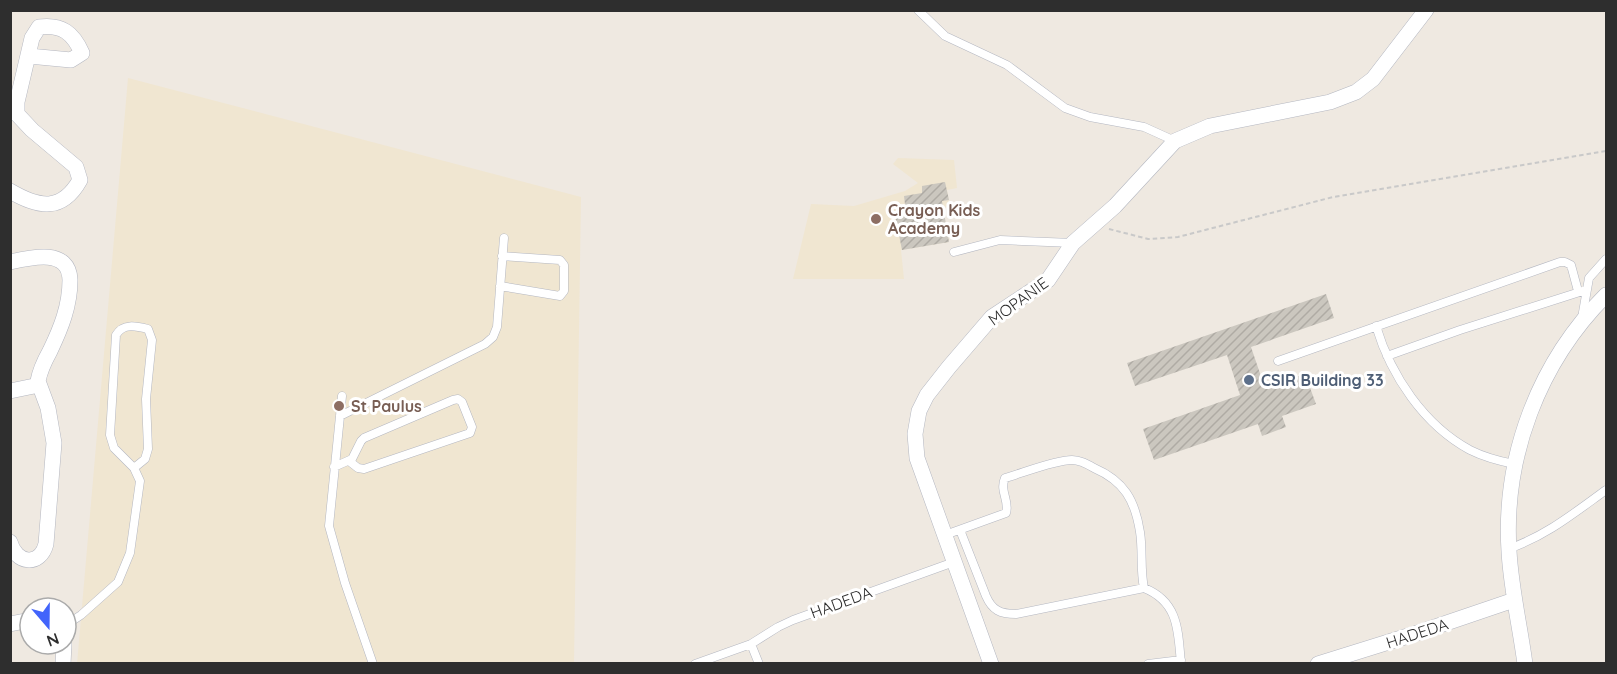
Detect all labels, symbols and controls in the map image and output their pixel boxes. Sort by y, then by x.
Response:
place label: Crayon Kids Academy [888,200,980,238]
marker: Crayon Kids Academy [869,212,883,226]
street label: MOPANIE [984,272,1052,330]
place label: CSIR Building 33 [1261,370,1384,390]
marker: CSIR Building 33 [1242,373,1256,387]
place label: St Paulus [351,396,422,416]
marker: St Paulus [332,399,346,413]
street label: HADEDA [807,582,875,622]
north arrow [18,596,78,656]
street label: HADEDA [1383,614,1451,652]
text: N [44,629,62,652]

